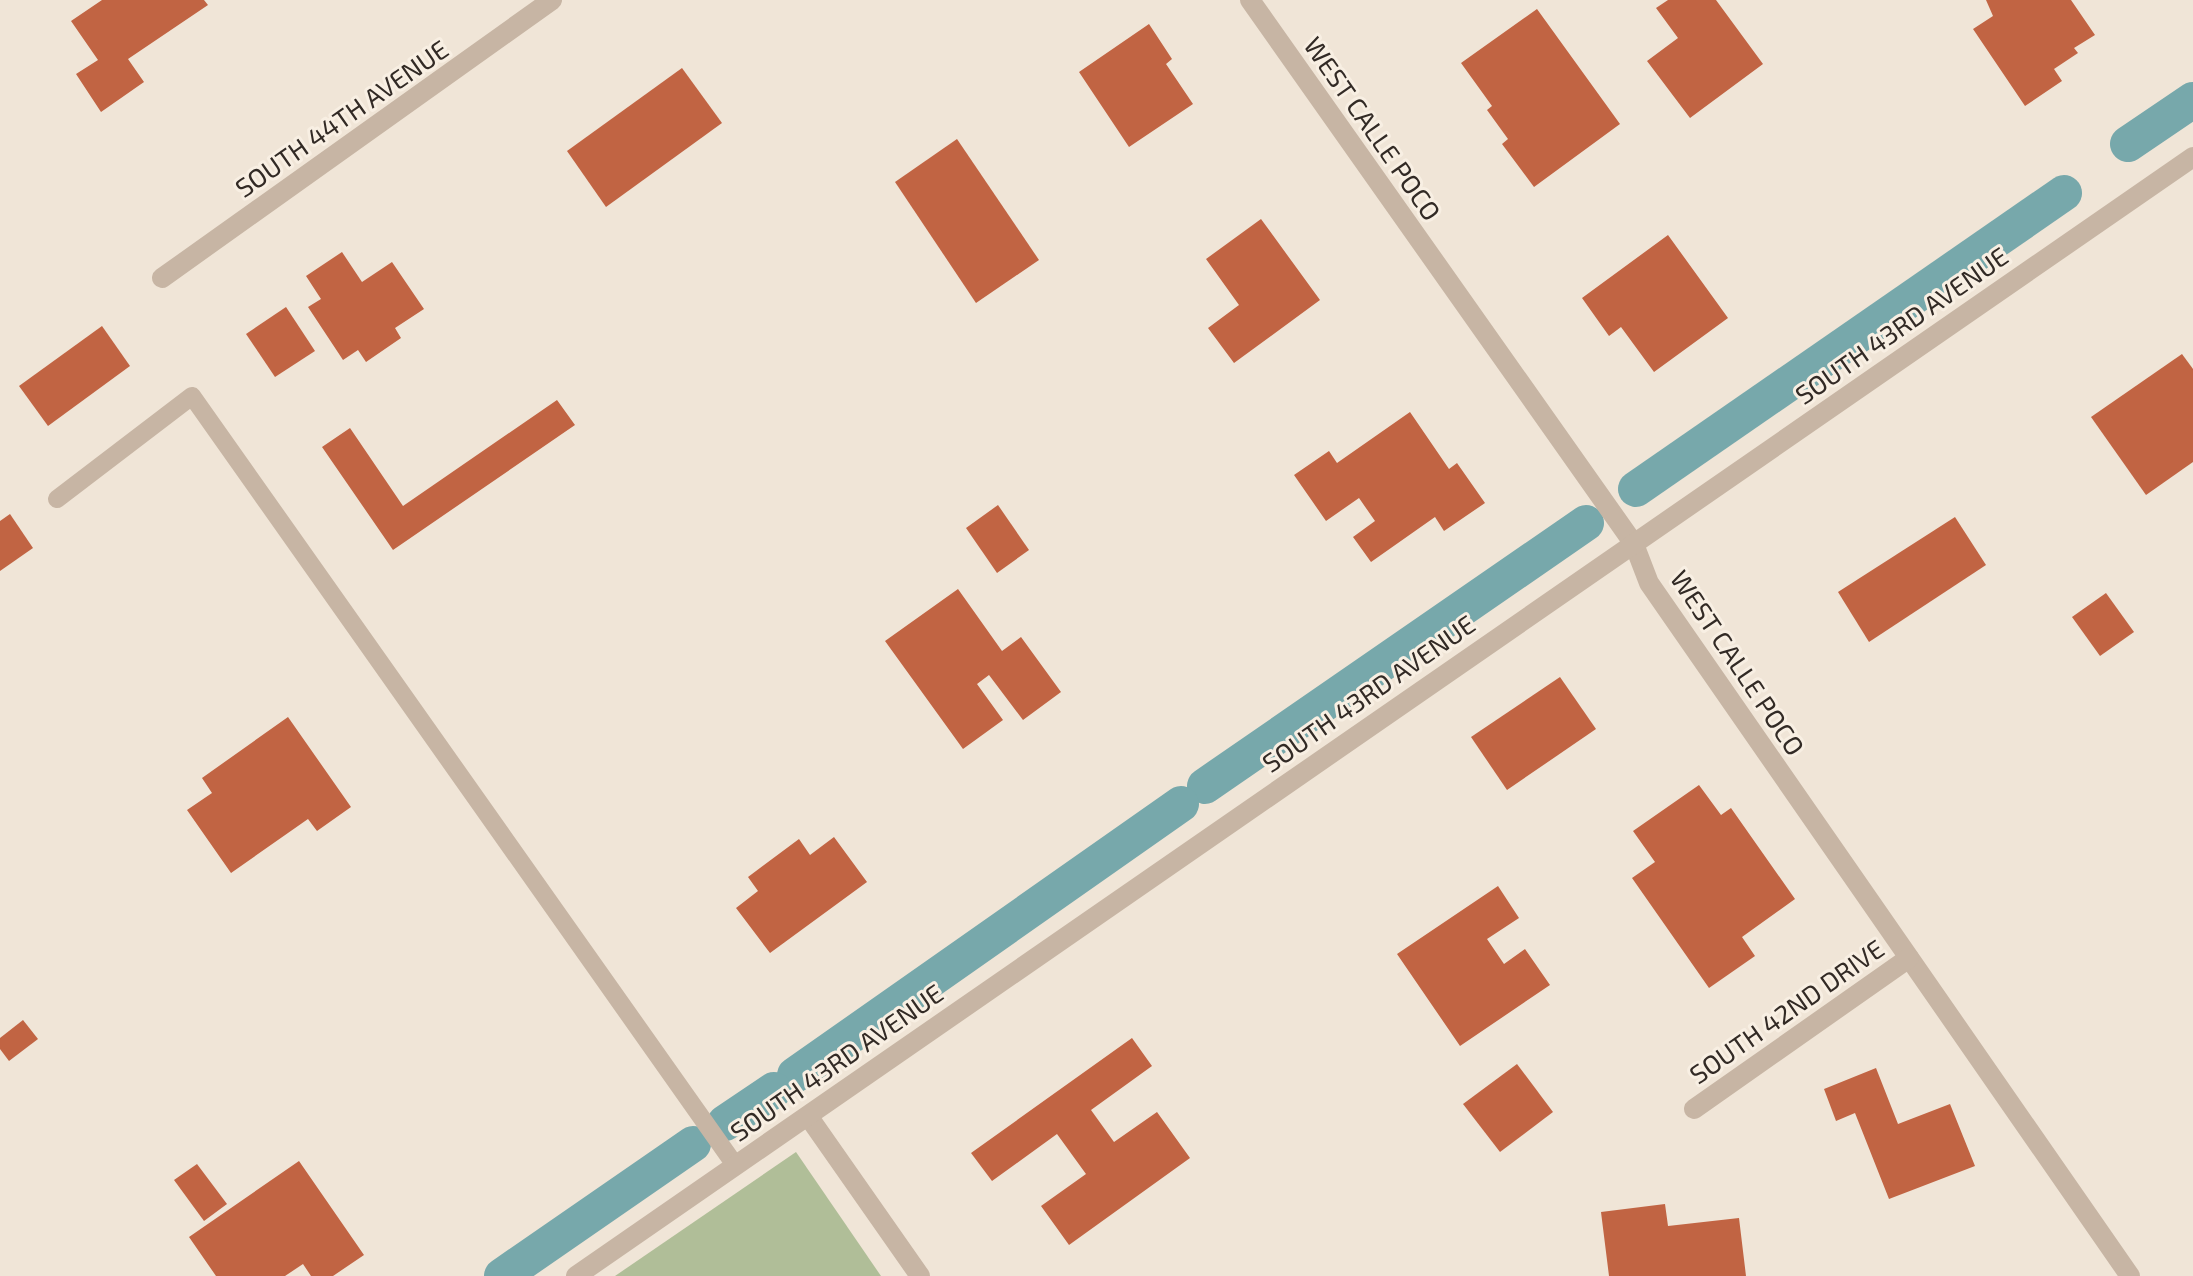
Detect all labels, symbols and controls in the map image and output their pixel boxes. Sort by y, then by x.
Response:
street label: WEST CALLE POCO [1298,30,1448,226]
street label: SOUTH 44TH AVENUE [229,33,454,203]
street label: SOUTH 43RD AVENUE [1789,240,2013,410]
street label: WEST CALLE POCO [1665,564,1812,761]
street label: SOUTH 43RD AVENUE [1256,608,1480,778]
street label: SOUTH 42ND DRIVE [1683,932,1889,1089]
street label: SOUTH 43RD AVENUE [724,977,948,1147]

